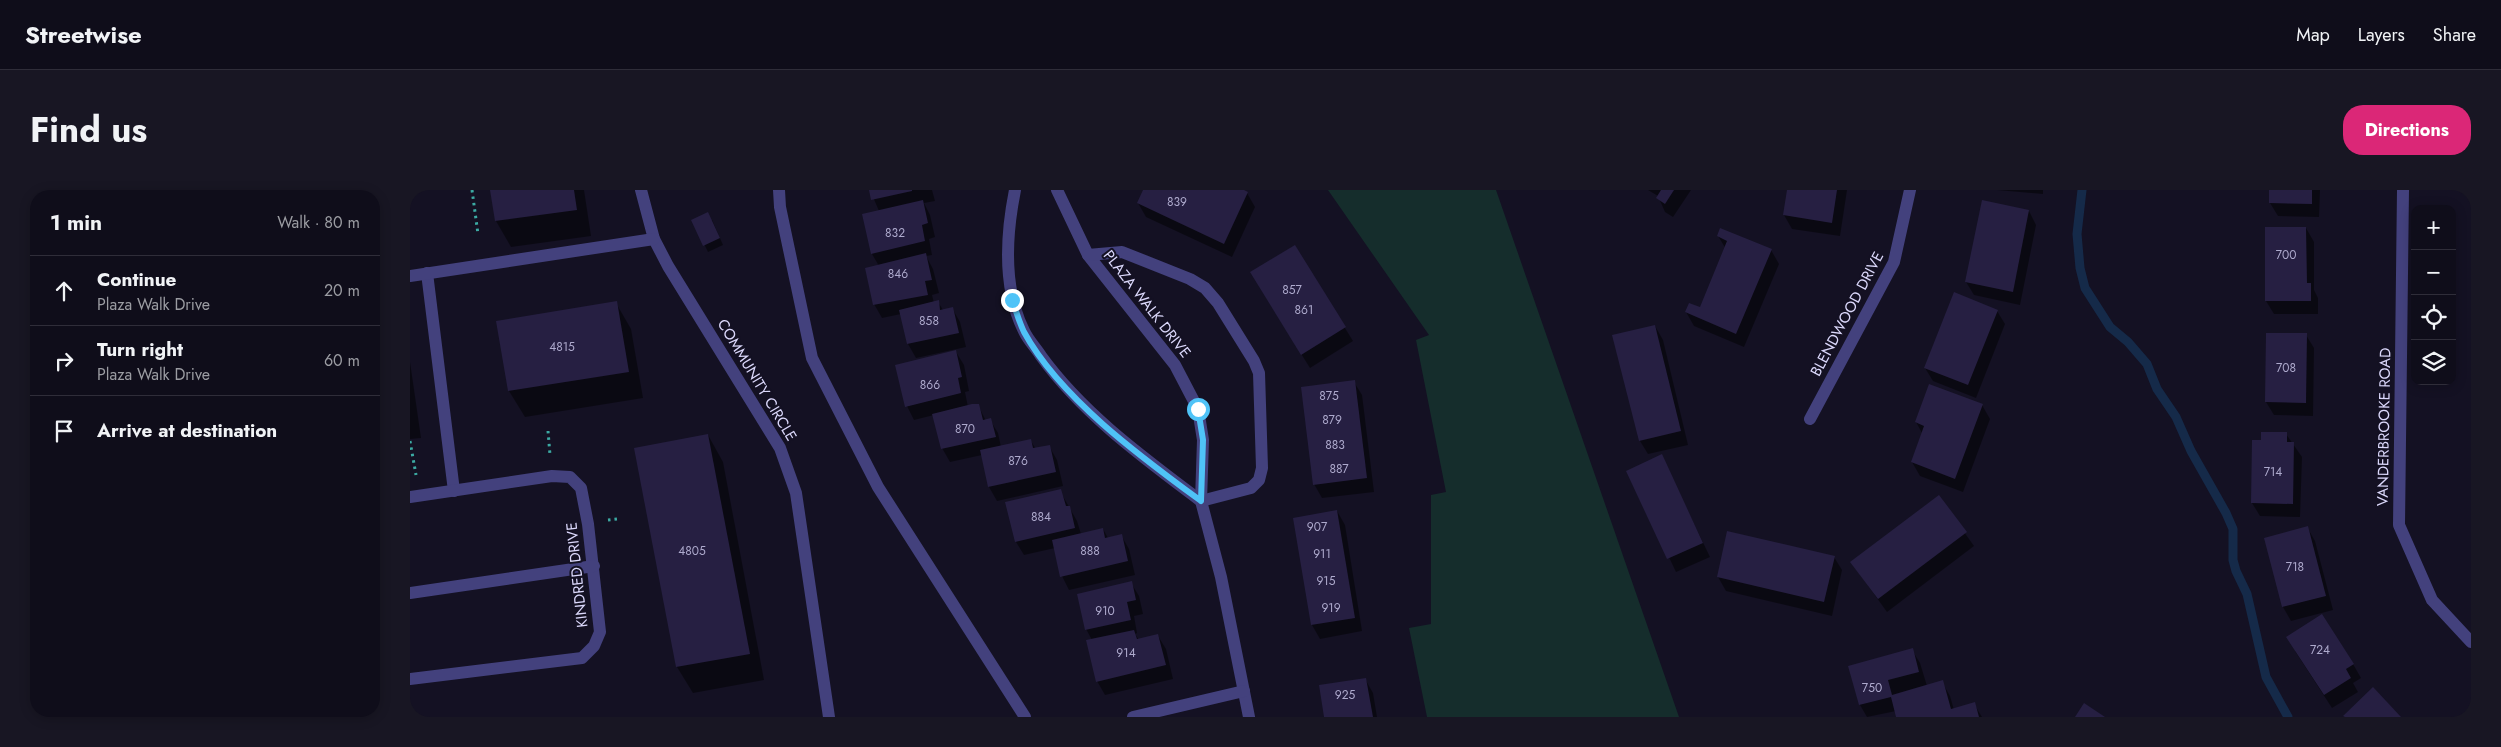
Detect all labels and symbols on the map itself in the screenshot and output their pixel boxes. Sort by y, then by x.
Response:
house number: 839 [1167,193,1187,211]
house number: 832 [885,224,905,242]
street label: PLAZA WALK DRIVE [1098,245,1196,363]
house number: 700 [2276,246,2296,264]
street label: BLENDWOOD DRIVE [1805,248,1889,380]
house number: 846 [888,265,908,283]
house number: 857 [1282,281,1303,299]
route end [1001,289,1024,312]
house number: 861 [1295,301,1313,319]
house number: 858 [919,312,939,330]
street label: COMMUNITY CIRCLE [712,315,802,445]
house number: 4815 [549,338,575,356]
street label: VANDERBROOKE ROAD [2372,348,2396,506]
house number: 708 [2276,359,2296,377]
house number: 866 [920,376,940,394]
house number: 875 [1319,387,1339,405]
route start [1187,398,1210,421]
house number: 879 [1322,411,1342,429]
house number: 870 [955,420,975,438]
house number: 883 [1325,436,1345,454]
house number: 876 [1008,452,1028,470]
house number: 887 [1329,460,1349,478]
house number: 714 [2264,463,2282,481]
house number: 884 [1031,508,1051,526]
house number: 907 [1307,518,1328,536]
street label: KINDRED DRIVE [561,521,593,629]
house number: 4805 [678,542,706,560]
house number: 888 [1080,542,1100,560]
house number: 911 [1313,545,1331,563]
house number: 718 [2286,558,2304,576]
house number: 915 [1316,572,1336,590]
house number: 919 [1321,599,1341,617]
house number: 910 [1095,602,1115,620]
house number: 724 [2310,641,2330,659]
house number: 914 [1116,644,1136,662]
house number: 750 [1862,679,1882,697]
house number: 925 [1335,686,1355,704]

